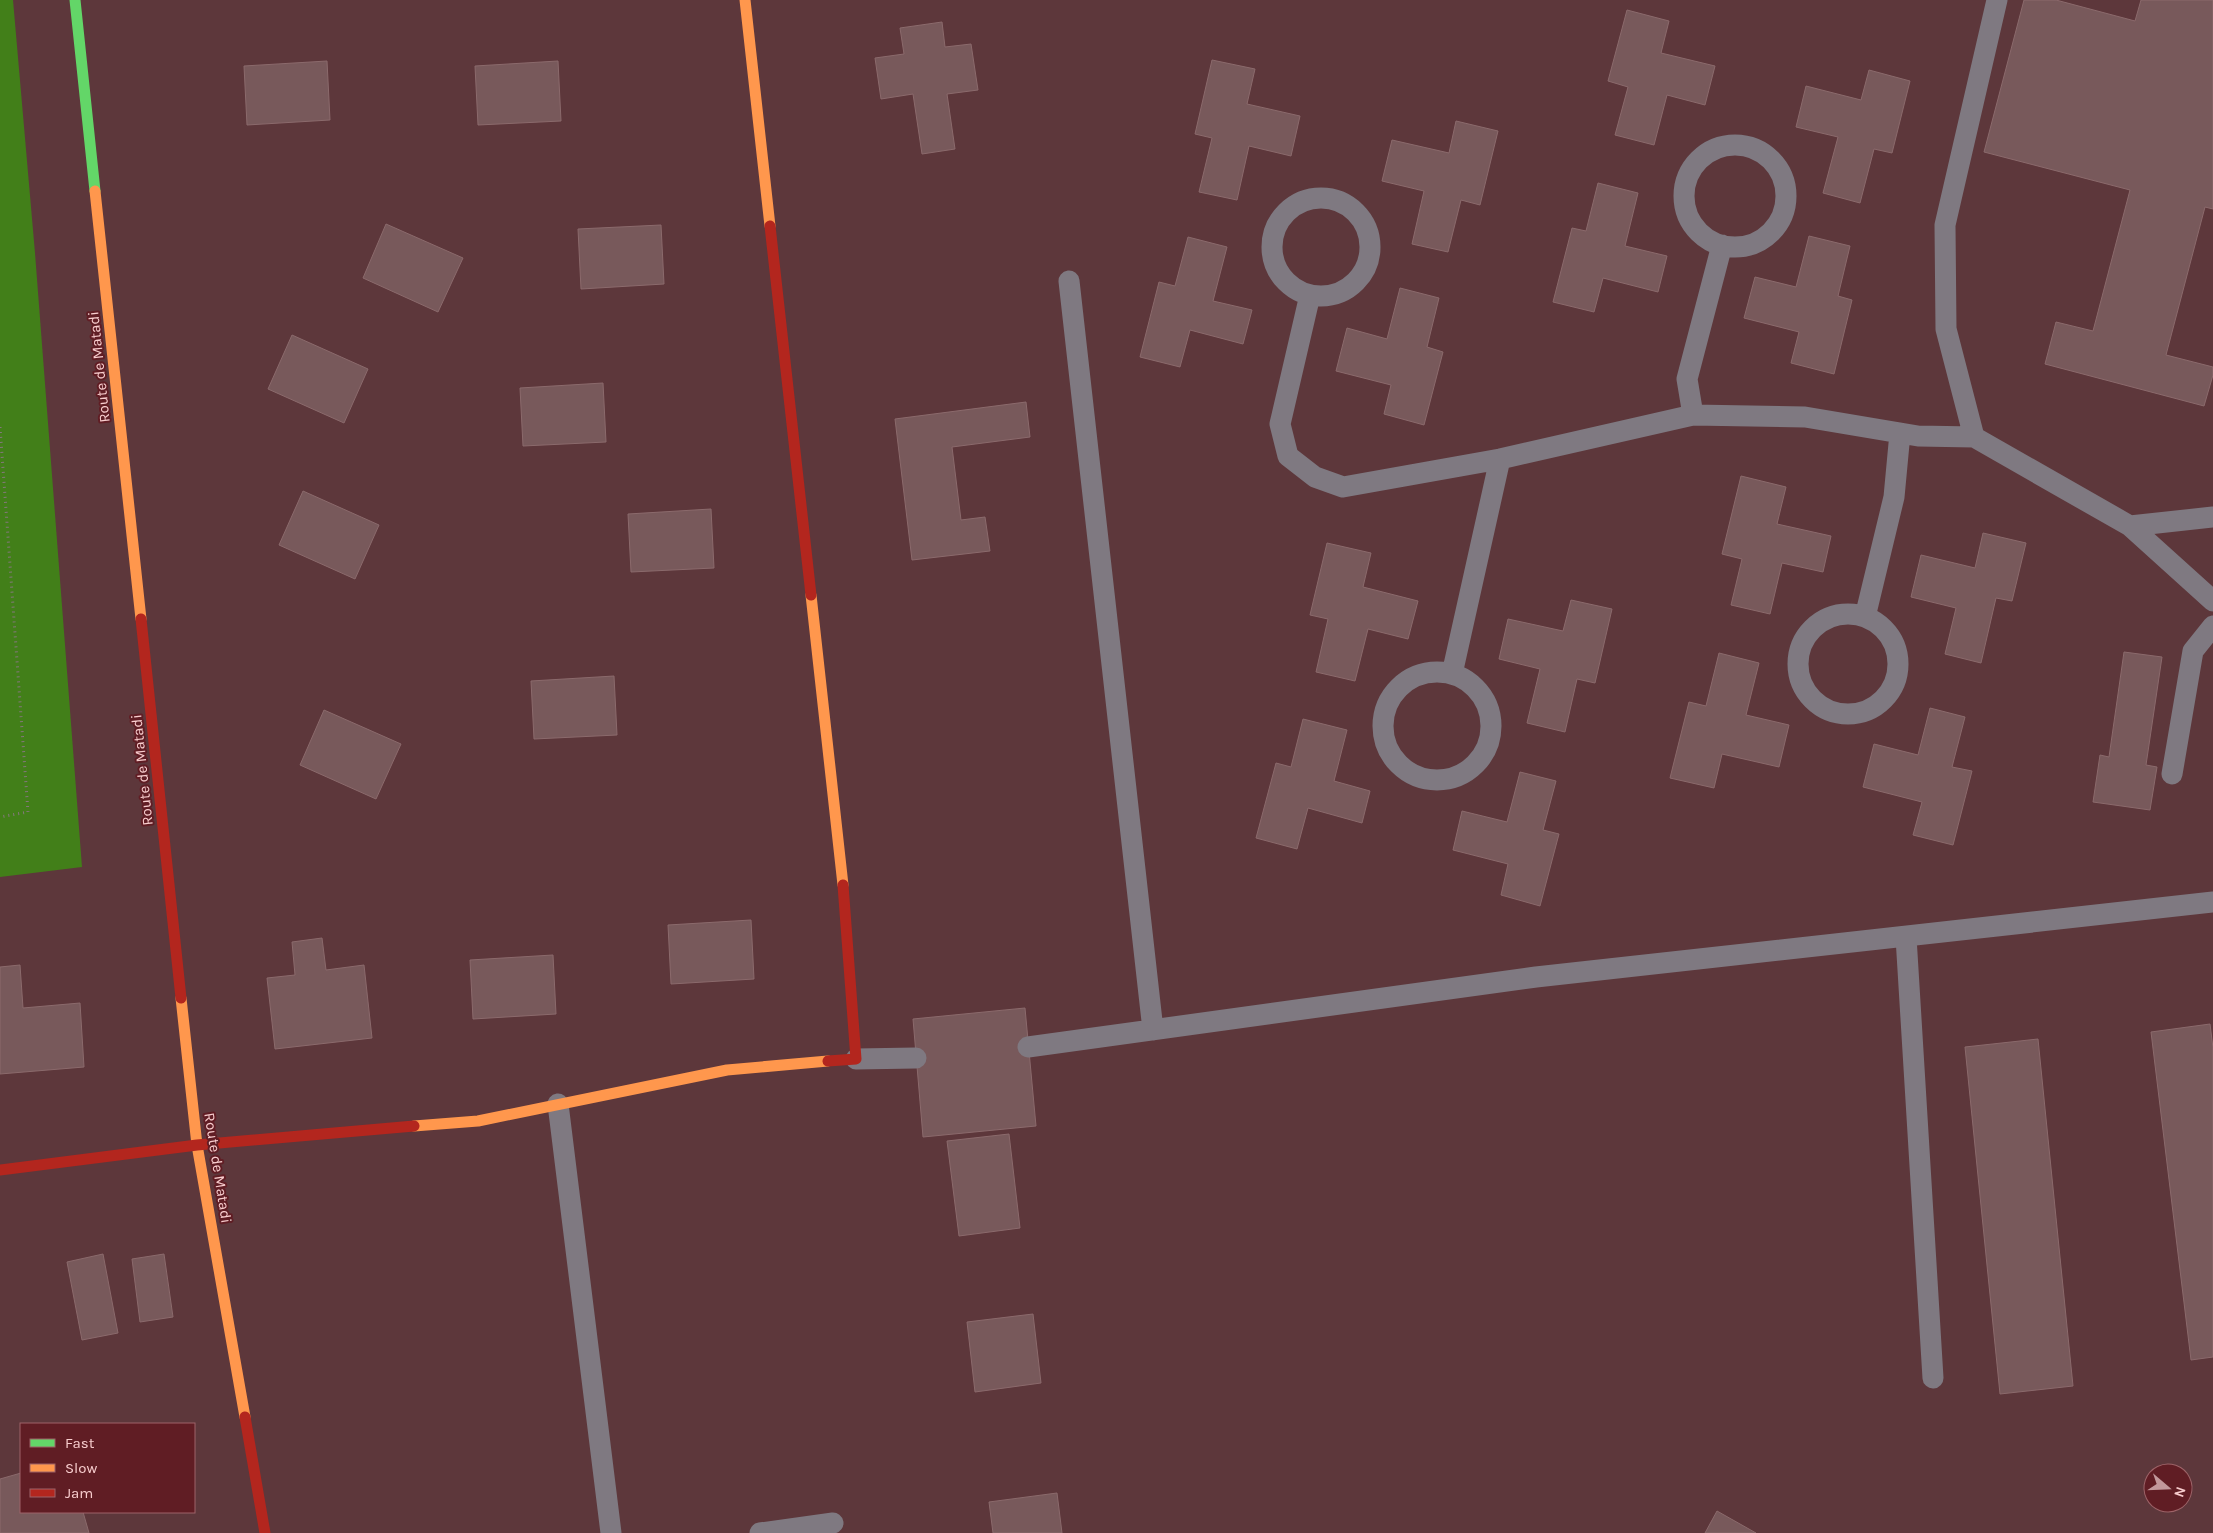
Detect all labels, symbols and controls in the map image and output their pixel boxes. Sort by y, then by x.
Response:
street label: Route de Matadi [84,310,114,424]
street label: Route de Matadi [127,713,157,827]
street label: Route de Matadi [200,1111,236,1225]
legend [20,1423,195,1513]
text: Fast [65,1434,95,1452]
text: Slow [65,1459,97,1477]
north arrow [2143,1463,2193,1513]
text: Jam [65,1484,93,1502]
text: N [2170,1485,2189,1500]

